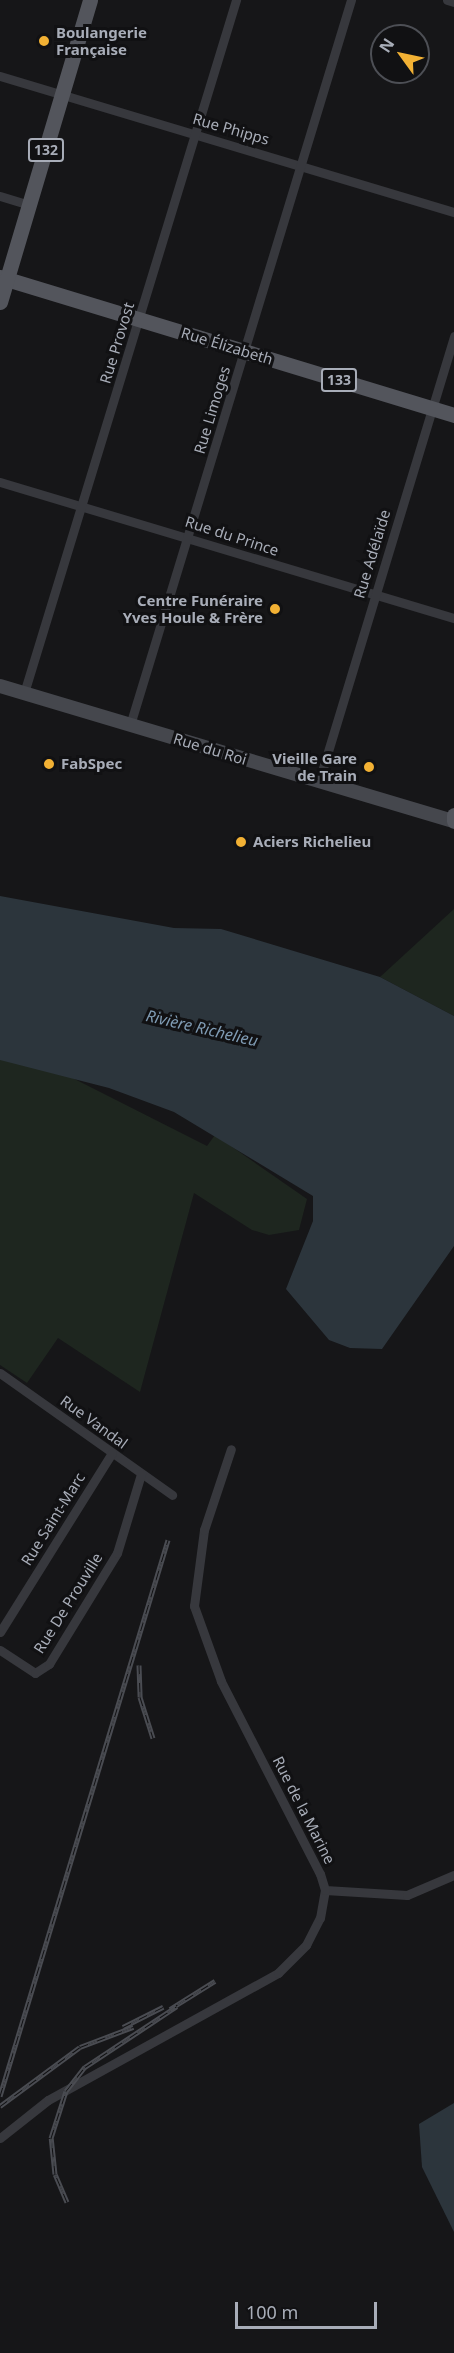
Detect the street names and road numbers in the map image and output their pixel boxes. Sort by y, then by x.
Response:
street label: Rue Phipps [191,109,271,149]
road number: 132 [26,139,66,161]
street label: Rue Provost [96,300,138,386]
street label: Rue Élizabeth [179,324,275,368]
street label: Rue Limoges [190,364,234,456]
road number: 133 [320,369,358,391]
street label: Rue Adélaïde [350,507,394,601]
street label: Rue du Prince [183,512,281,560]
street label: Rue du Roi [171,729,249,769]
street label: Rue Vandal [57,1392,131,1452]
street label: Rue Saint-Marc [17,1469,89,1569]
street label: Rue De Prouville [30,1549,106,1657]
street label: Rue de la Marine [269,1753,339,1867]

